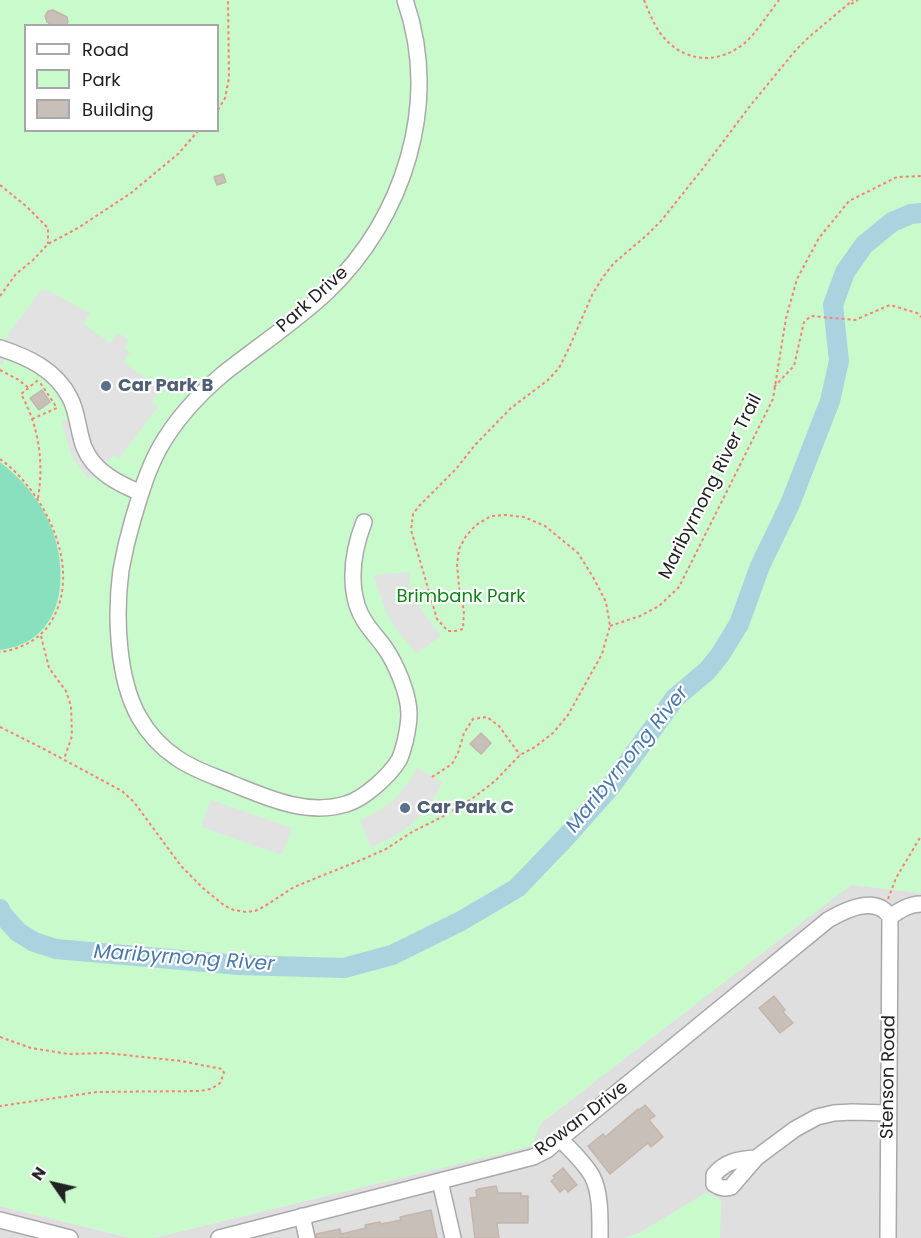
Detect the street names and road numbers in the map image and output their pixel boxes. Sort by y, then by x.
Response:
street label: Park Drive [273,262,353,338]
street label: Maribyrnong River Trail [655,391,767,583]
street label: Stenson Road [877,1015,901,1139]
street label: Rowan Drive [531,1077,633,1161]

